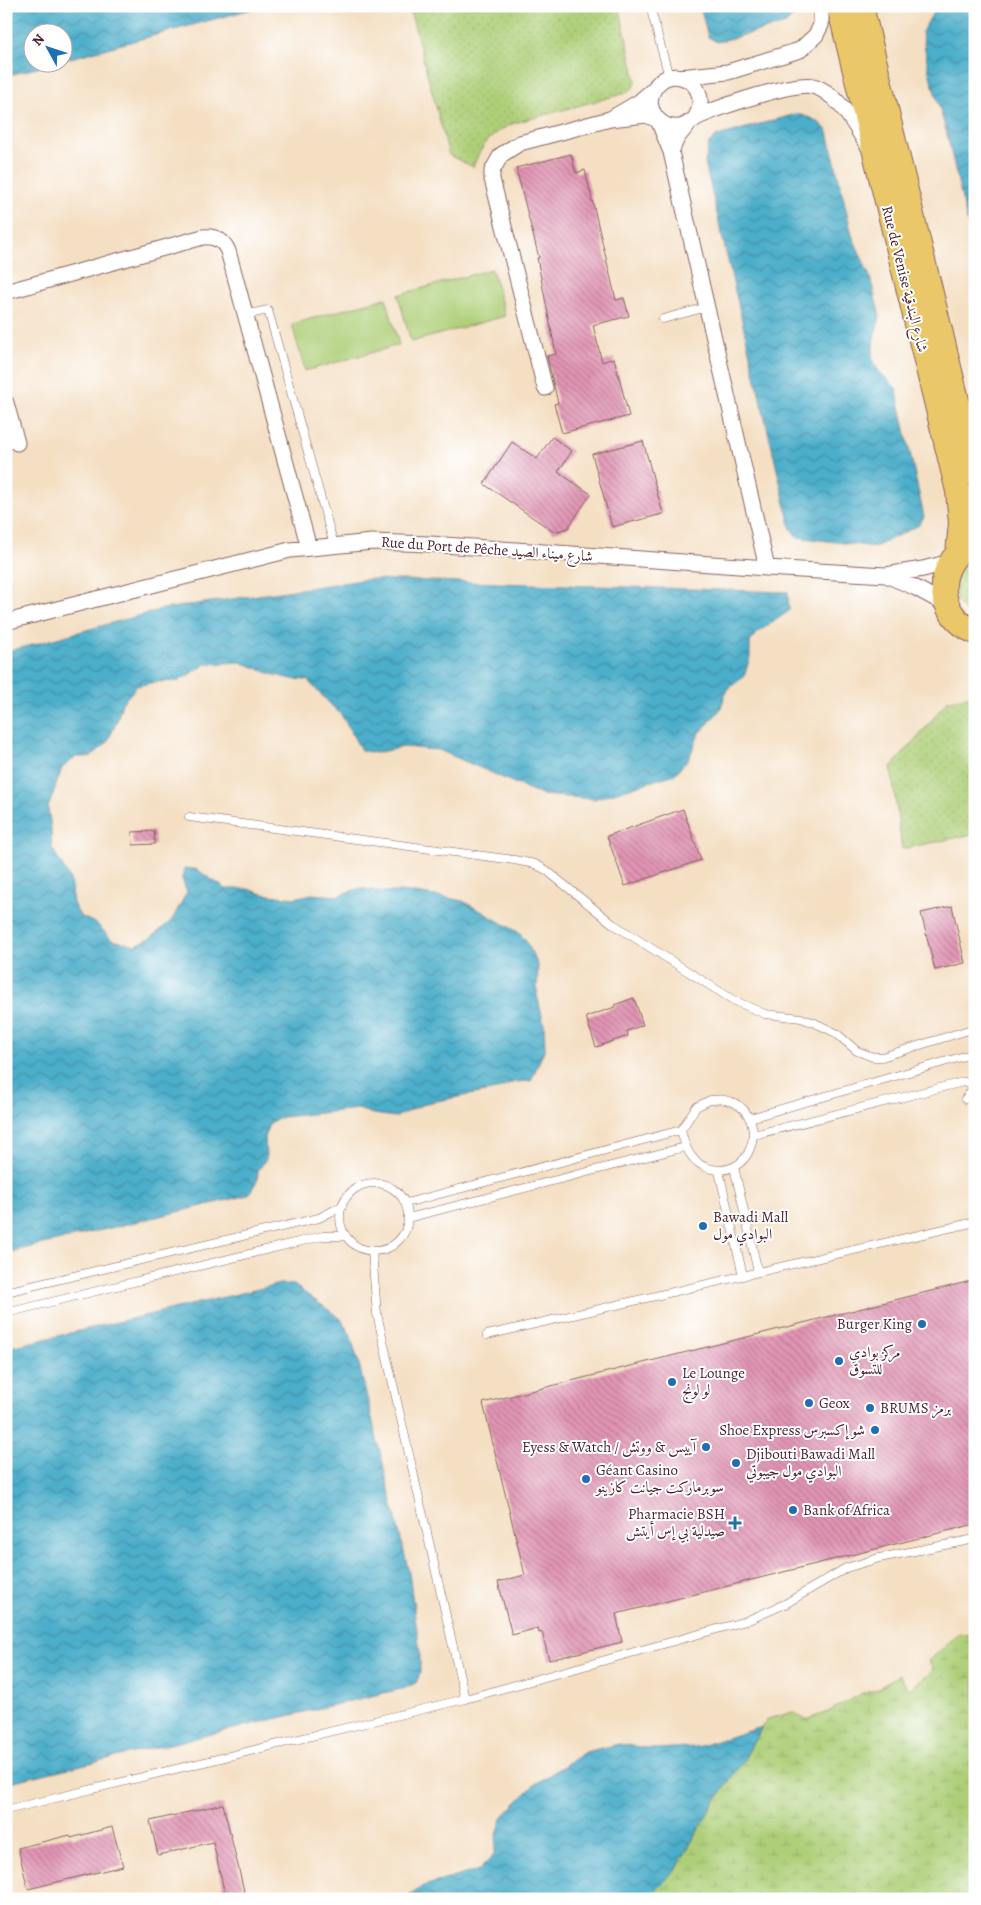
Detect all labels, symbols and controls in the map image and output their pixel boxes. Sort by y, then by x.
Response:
north arrow [22,22,72,72]
text: N [28,30,49,50]
street label: Rue de Venise شارع البندقية [874,204,933,355]
street label: Rue du Port de Pêche شارع ميناء الصيد [380,532,594,569]
place label: Bawadi Mall البوادي مول [713,1207,788,1246]
marker: Bawadi Mall البوادي مول [697,1220,709,1232]
place label: Burger King [837,1314,912,1334]
marker: Burger King [916,1318,928,1330]
place label: مركز بوادي للتسوق [849,1342,901,1379]
marker: مركز بوادي للتسوق [833,1355,845,1367]
place label: Le Lounge لو لونج [682,1363,745,1404]
marker: Le Lounge لو لونج [666,1376,678,1388]
place label: Geox [819,1393,850,1413]
marker: Geox [803,1397,815,1409]
place label: BRUMS برمز [880,1398,951,1419]
marker: BRUMS برمز [864,1402,876,1414]
place label: Shoe Express شو إكسبرس [719,1420,865,1440]
marker: Shoe Express شو إكسبرس [869,1424,881,1436]
place label: Eyess & Watch / آييس & ووتش [522,1437,698,1457]
marker: Eyess & Watch / آييس & ووتش [700,1441,712,1453]
place label: Djibouti Bawadi Mall البوادي مول جيبوتي [746,1444,875,1483]
marker: Djibouti Bawadi Mall البوادي مول جيبوتي [730,1457,742,1469]
place label: Géant Casino سوبرماركت جيانت كازينو [594,1460,724,1497]
marker: Géant Casino سوبرماركت جيانت كازينو [580,1473,592,1485]
place label: Bank of Africa [803,1500,890,1520]
place label: Pharmacie BSH صيدلية بي إس أيتش [626,1504,725,1543]
marker: Bank of Africa [787,1504,799,1516]
marker: Pharmacie BSH صيدلية بي إس أيتش [729,1517,741,1529]

